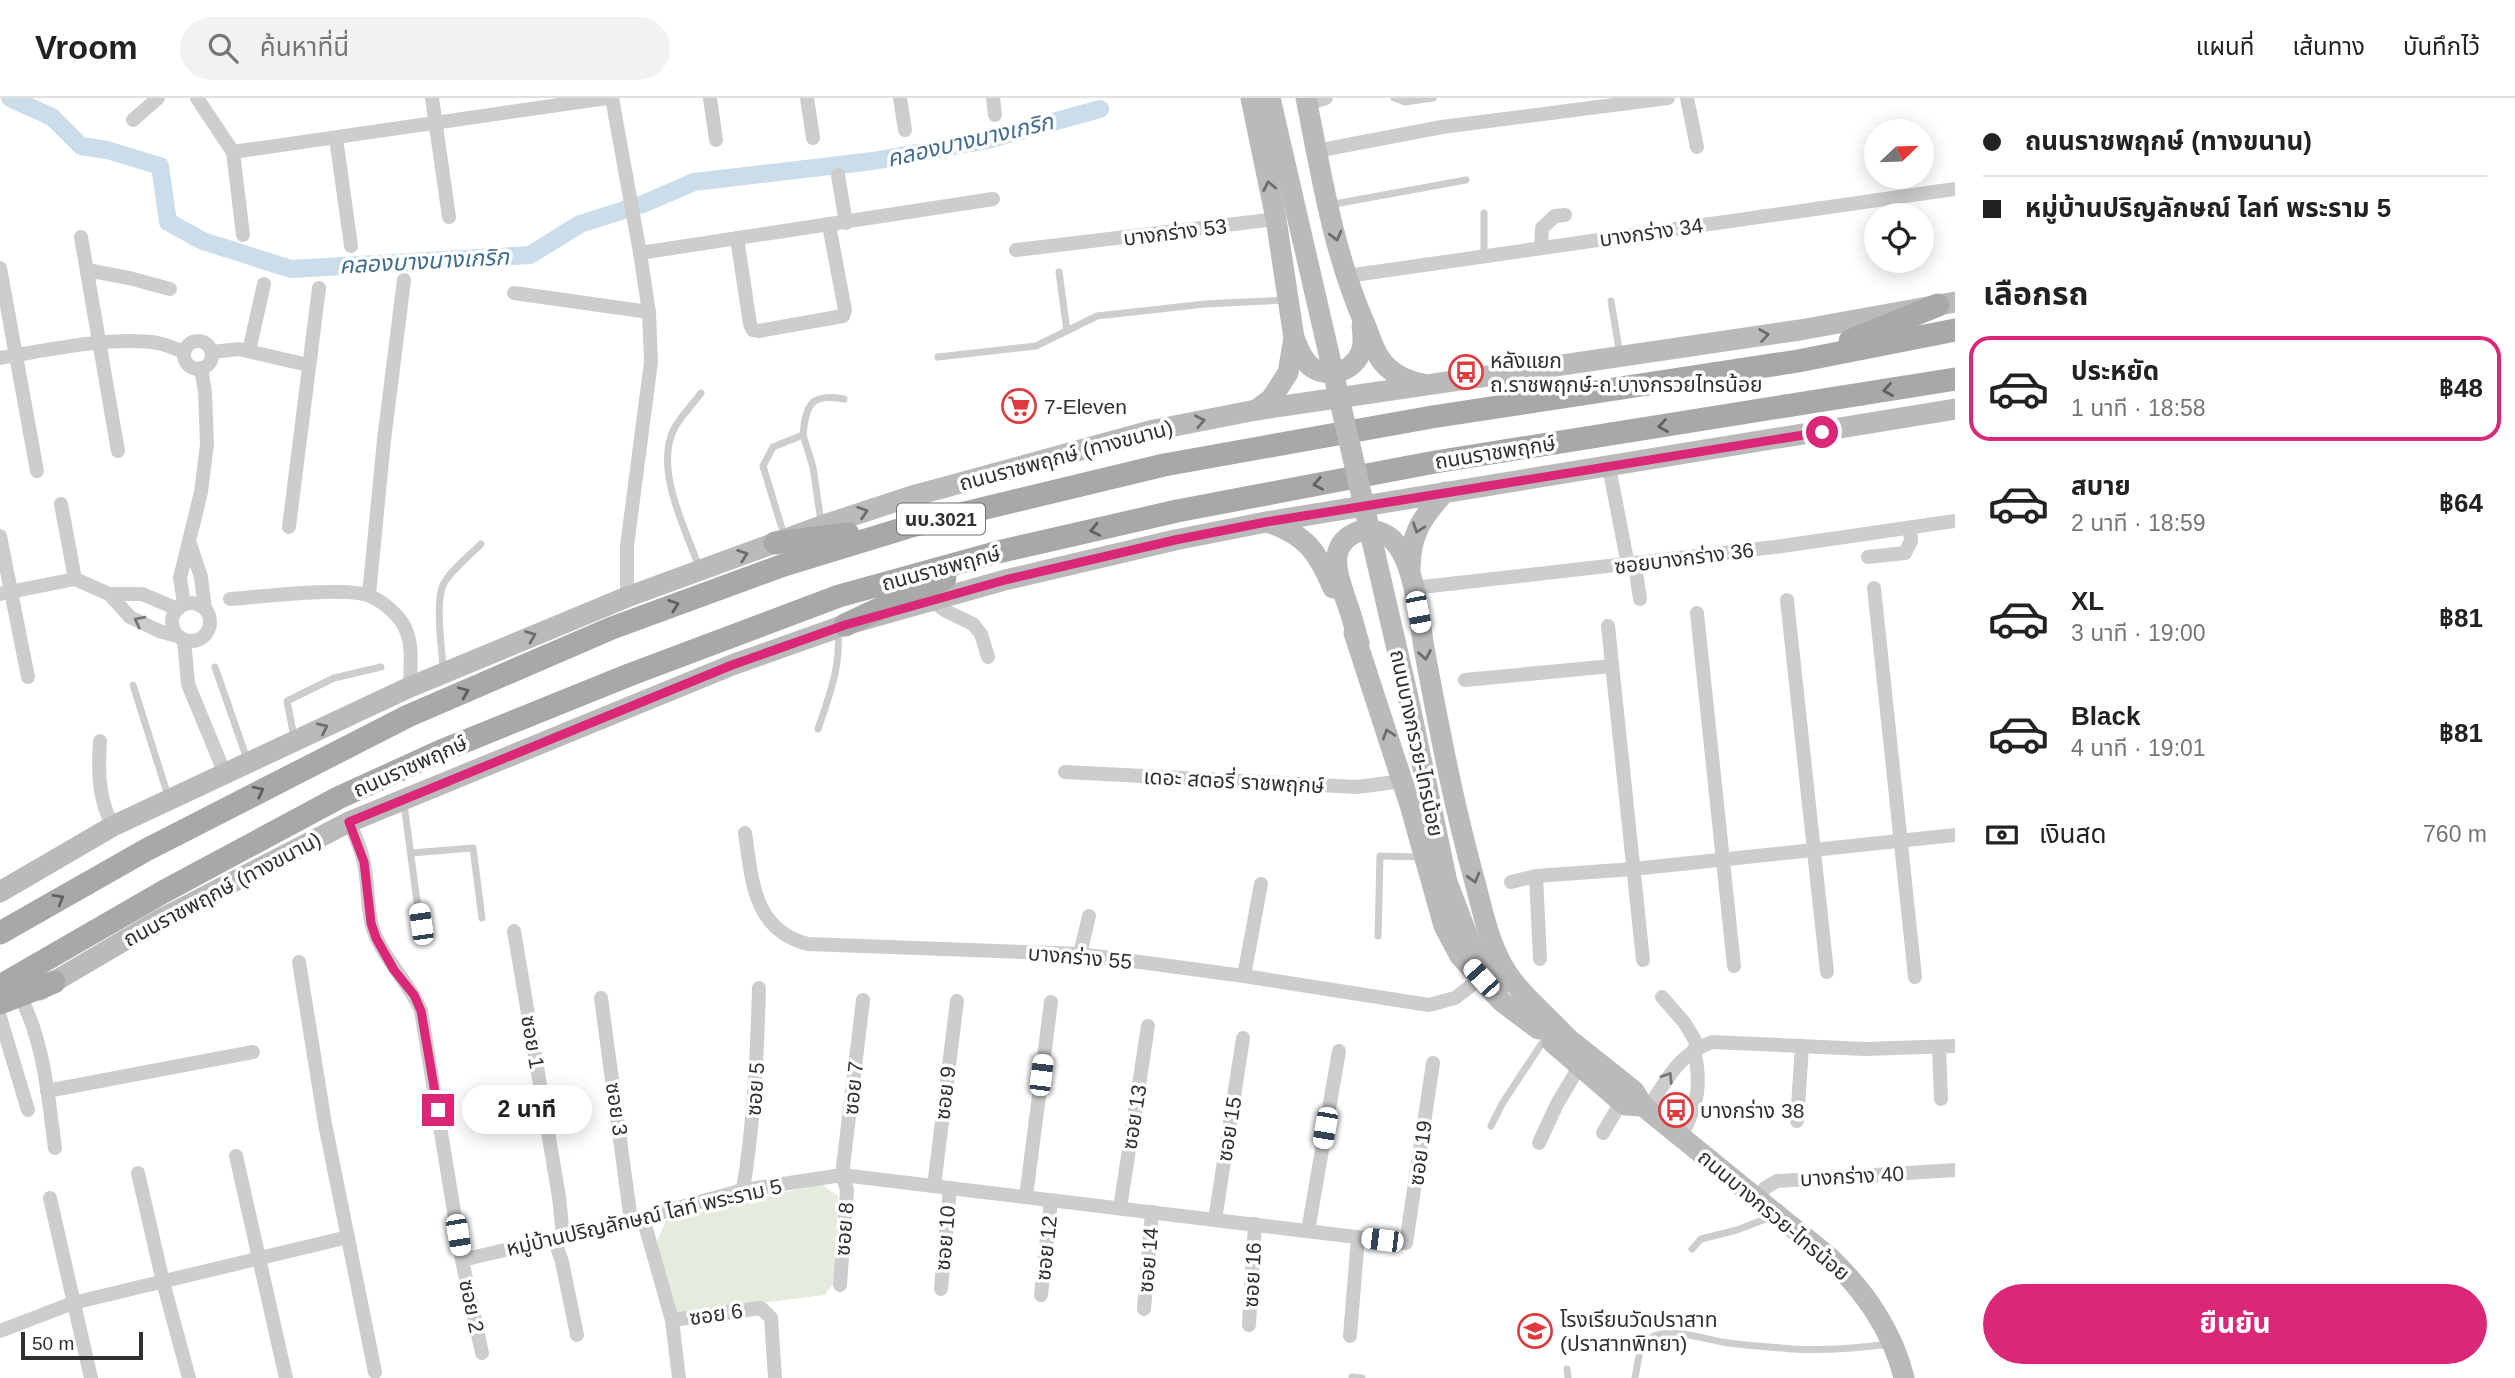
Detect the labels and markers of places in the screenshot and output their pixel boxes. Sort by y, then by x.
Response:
place label: หลังแยก ถ.ราชพฤกษ์-ถ.บางกรวยไทรน้อย [1490,349,1763,396]
bus stop icon: หลังแยก ถ.ราชพฤกษ์-ถ.บางกรวยไทรน้อย [1447,353,1485,391]
supermarket icon: 7-Eleven [1000,387,1038,425]
place label: 7-Eleven [1044,395,1127,418]
bus stop icon: บางกร่าง 38 [1657,1091,1695,1129]
place label: บางกร่าง 38 [1700,1099,1804,1122]
place label: โรงเรียนวัดปราสาท (ปราสาทพิทยา) [1560,1308,1717,1355]
school or university icon: โรงเรียนวัดปราสาท (ปราสาทพิทยา) [1516,1312,1554,1350]

